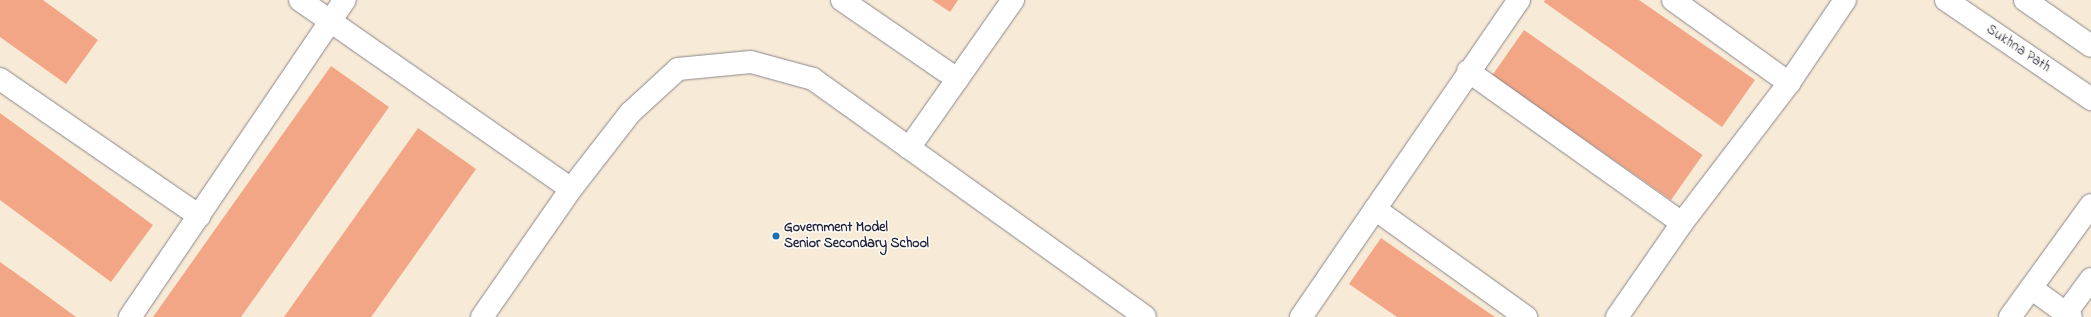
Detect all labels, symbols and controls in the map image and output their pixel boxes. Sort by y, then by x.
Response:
street label: Sukhna Path [1983,21,2053,77]
place label: Government Model Senior Secondary School [784,220,929,252]
marker: Government Model Senior Secondary School [771,231,781,241]

